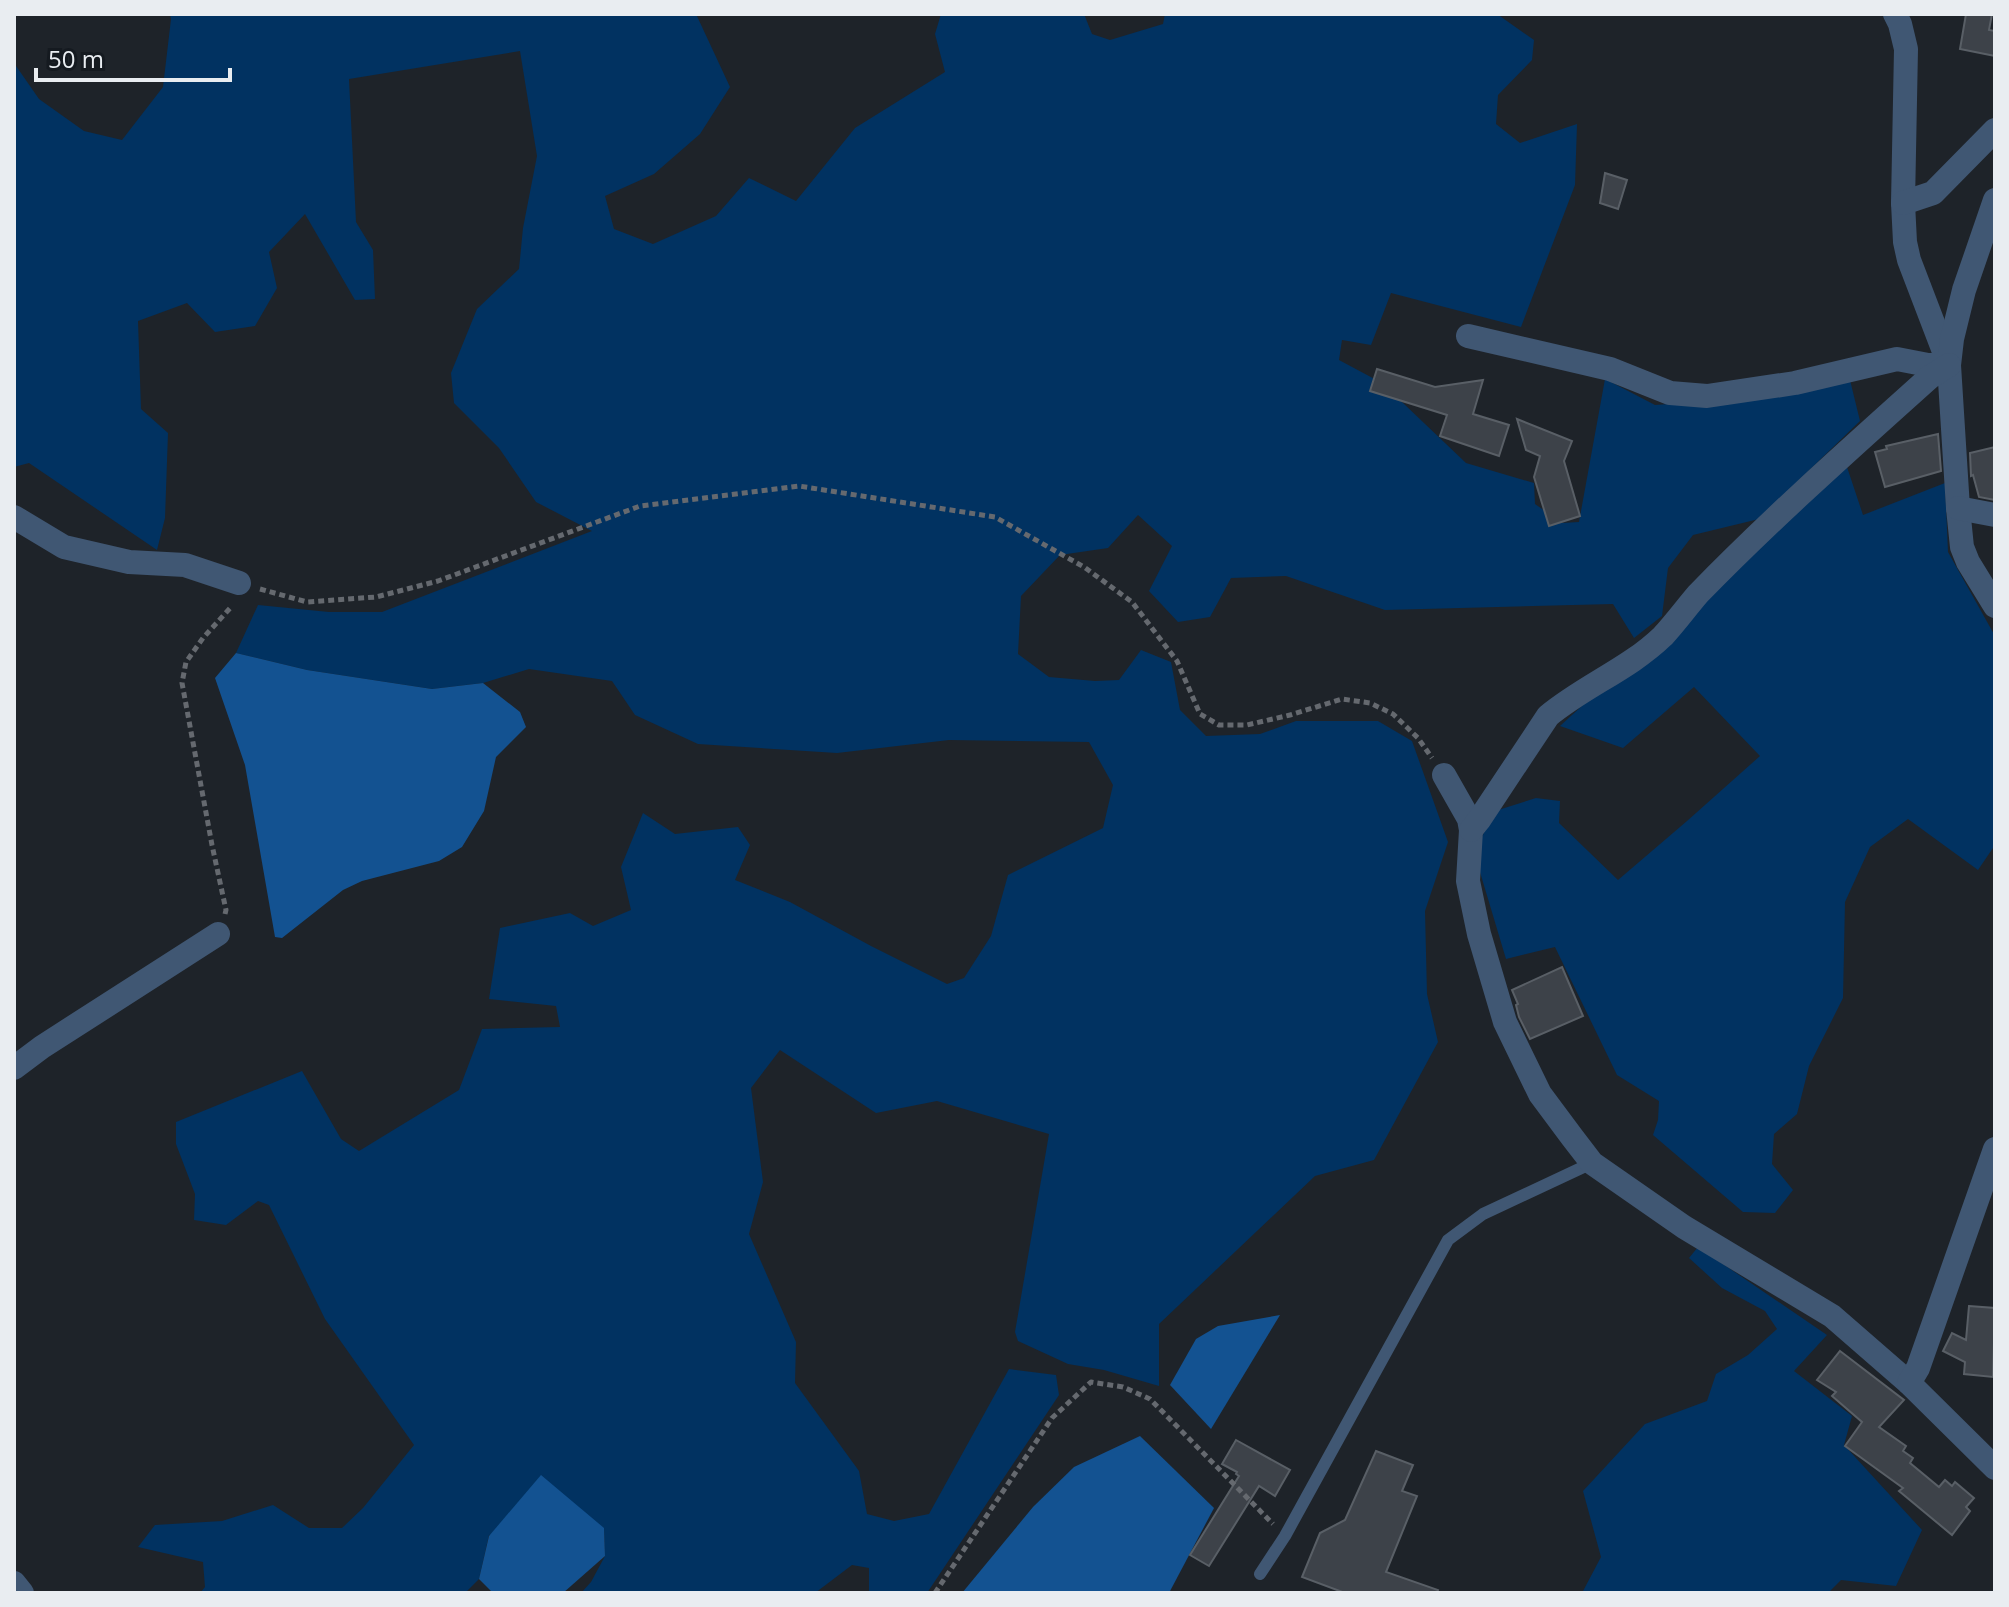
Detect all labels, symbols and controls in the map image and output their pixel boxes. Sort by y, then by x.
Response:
scale bar [36,32,230,82]
text: 50 m [48,42,104,75]

